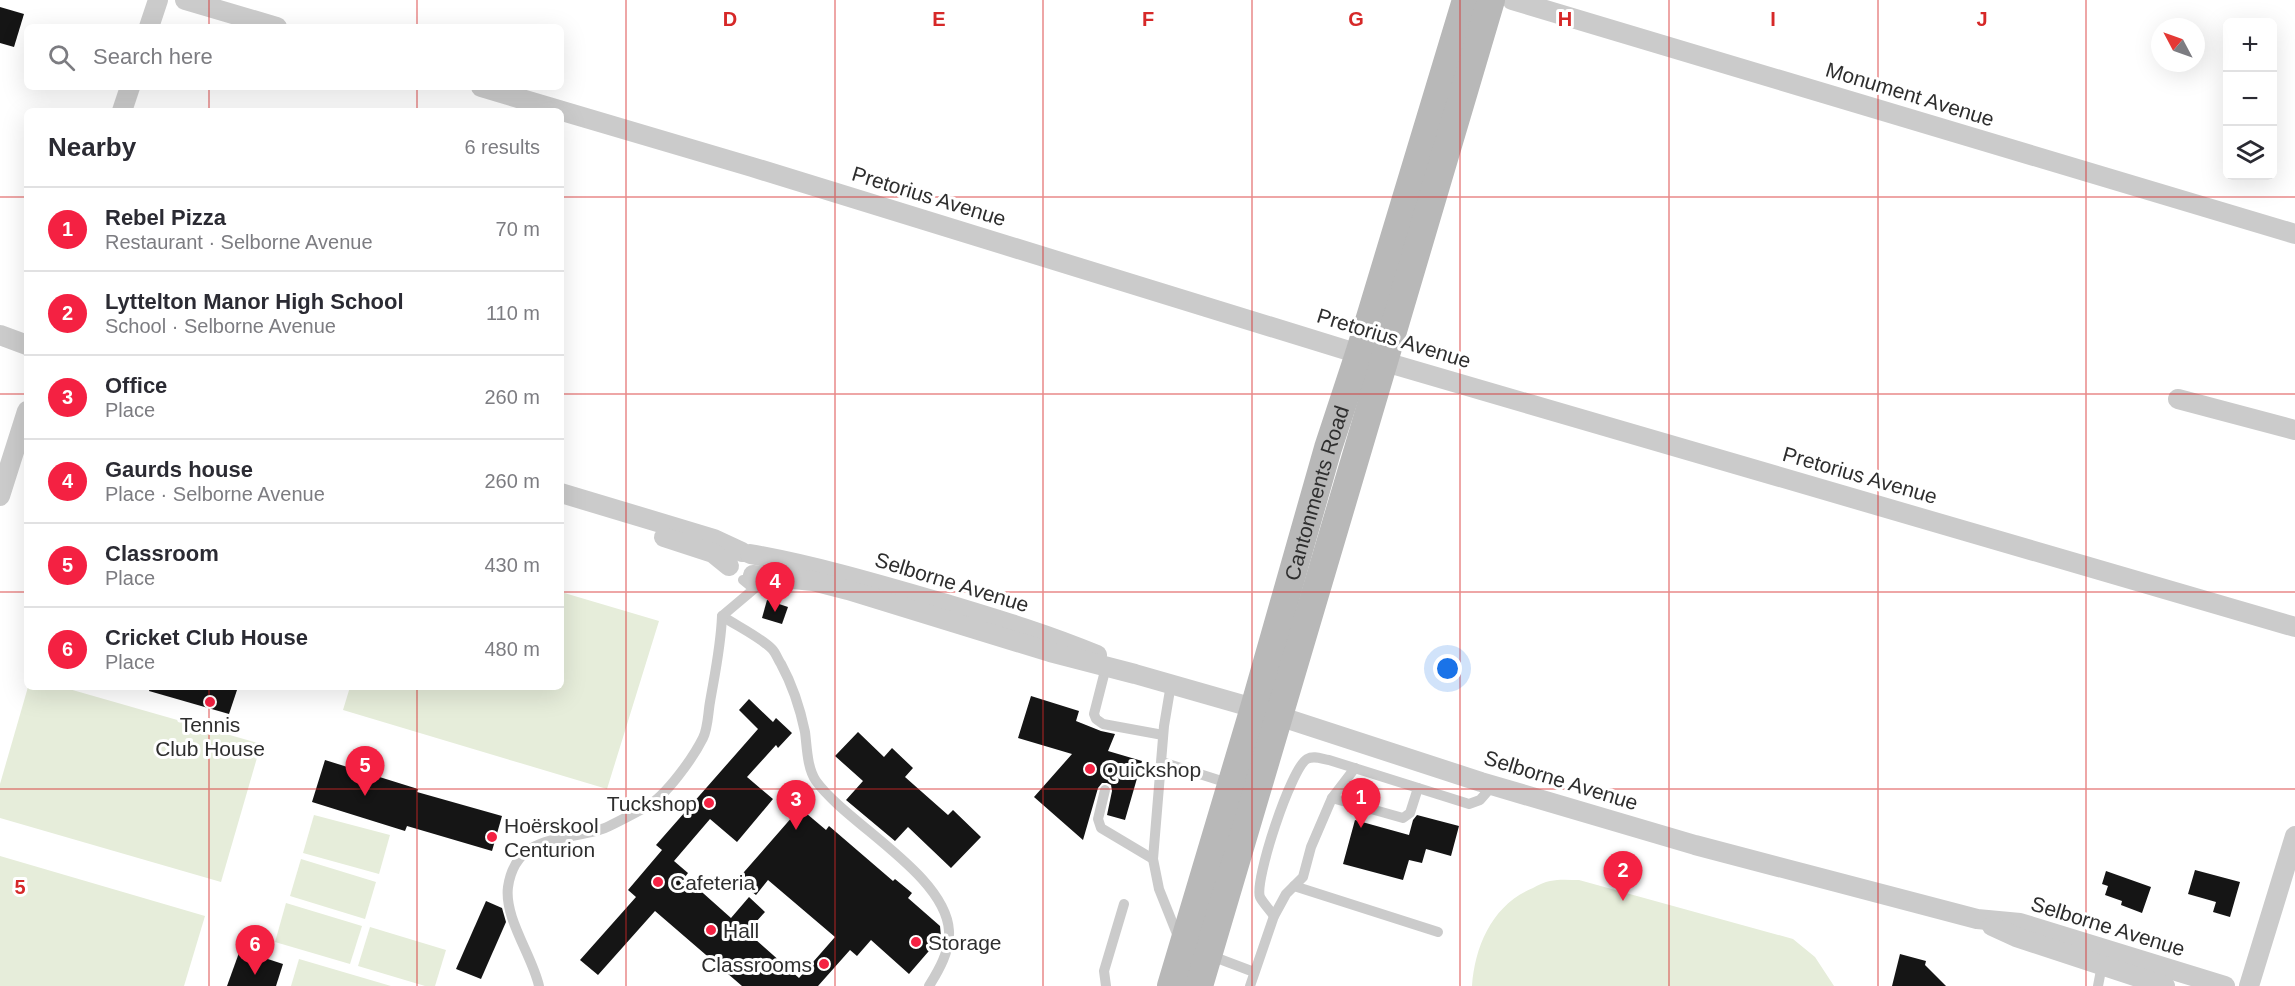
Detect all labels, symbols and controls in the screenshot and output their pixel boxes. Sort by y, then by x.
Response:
text: D [723,8,737,30]
text: E [932,8,946,30]
text: F [1142,8,1154,30]
text: G [1348,8,1364,30]
text: H [1558,8,1572,30]
text: I [1770,8,1776,30]
text: J [1976,8,1988,30]
north arrow [2151,18,2205,72]
map controls [2223,18,2277,180]
button: + [2223,18,2277,72]
search box [24,24,564,90]
icon: search [45,41,78,74]
text: Search here [93,44,213,69]
street label: Monument Avenue [1823,57,1997,131]
button: − [2223,72,2277,126]
button: layers [2223,126,2277,180]
text: Nearby [48,132,136,162]
text: 6 results [464,136,540,158]
street label: Pretorius Avenue [849,162,1009,230]
text: Rebel Pizza [105,205,226,230]
text: 1 [62,218,73,240]
text: 70 m [496,218,540,240]
text: Restaurant · Selborne Avenue [105,231,373,253]
text: Lyttelton Manor High School [105,289,404,314]
text: 2 [62,302,73,324]
text: 110 m [486,302,540,324]
street label: Pretorius Avenue [1314,304,1474,372]
text: School · Selborne Avenue [105,315,336,337]
text: Office [105,373,167,398]
text: 3 [62,386,73,408]
text: 260 m [484,386,540,408]
text: Place [105,399,155,421]
street label: Cantonments Road [1279,403,1353,583]
street label: Pretorius Avenue [1780,442,1940,508]
text: Gaurds house [105,457,253,482]
text: 4 [62,470,73,492]
text: 260 m [484,470,540,492]
text: Place · Selborne Avenue [105,483,325,505]
text: Classroom [105,541,219,566]
street label: Selborne Avenue [872,548,1032,616]
text: 5 [62,554,73,576]
text: 430 m [484,554,540,576]
pin: 4 [756,562,794,612]
text: Place [105,567,155,589]
text: Cricket Club House [105,625,308,650]
text: 6 [62,638,73,660]
text: 480 m [484,638,540,660]
text: Place [105,651,155,673]
your location [1433,654,1462,683]
marker: Tennis Club House [203,695,217,709]
place label: Tennis Club House [155,713,265,760]
pin: 5 [346,746,385,796]
street label: Selborne Avenue [1481,746,1641,814]
place label: Quickshop [1102,758,1201,781]
marker: Quickshop [1083,762,1097,776]
pin: 1 [1342,778,1380,828]
pin: 3 [776,780,816,830]
place label: Tuckshop [607,792,697,815]
marker: Tuckshop [702,796,716,810]
place label: Hoërskool Centurion [504,814,599,861]
marker: Hoërskool Centurion [485,830,499,844]
pin: 2 [1604,852,1642,901]
place label: Cafeteria [670,871,756,894]
marker: Cafeteria [651,875,665,889]
text: 5 [14,876,26,898]
street label: Selborne Avenue [2028,892,2188,960]
place label: Hall [723,919,759,942]
marker: Hall [704,923,718,937]
pin: 6 [236,926,274,975]
place label: Storage [928,931,1002,954]
marker: Storage [909,935,923,949]
place label: Classrooms [701,953,812,976]
marker: Classrooms [817,957,831,971]

